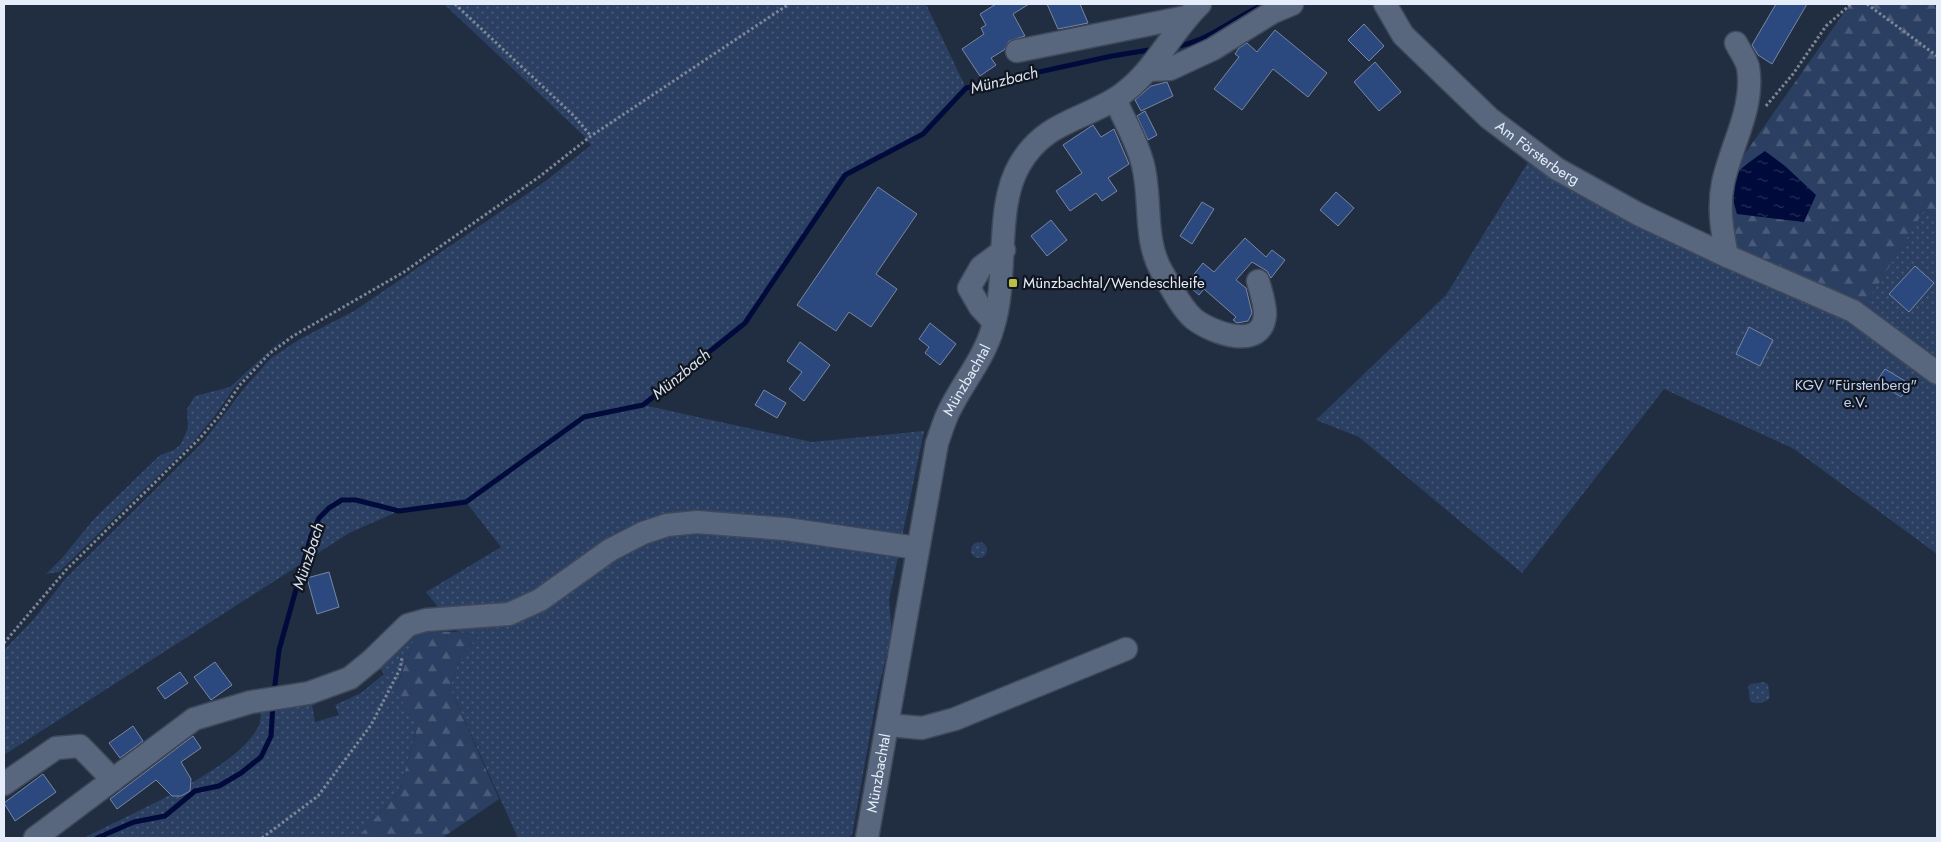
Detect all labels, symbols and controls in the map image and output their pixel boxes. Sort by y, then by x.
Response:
water label: Münzbach [968,60,1040,100]
street label: Am Försterberg [1491,115,1583,190]
place label: Münzbachtal/Wendeschleife [1023,272,1205,294]
marker: Münzbachtal/Wendeschleife [1007,277,1019,289]
street label: Münzbachtal [937,341,996,420]
water label: Münzbach [647,343,715,405]
park label: KGV "Fürstenberg" e.V. [1795,374,1917,413]
water label: Münzbach [286,520,330,592]
street label: Münzbachtal [861,732,896,814]

